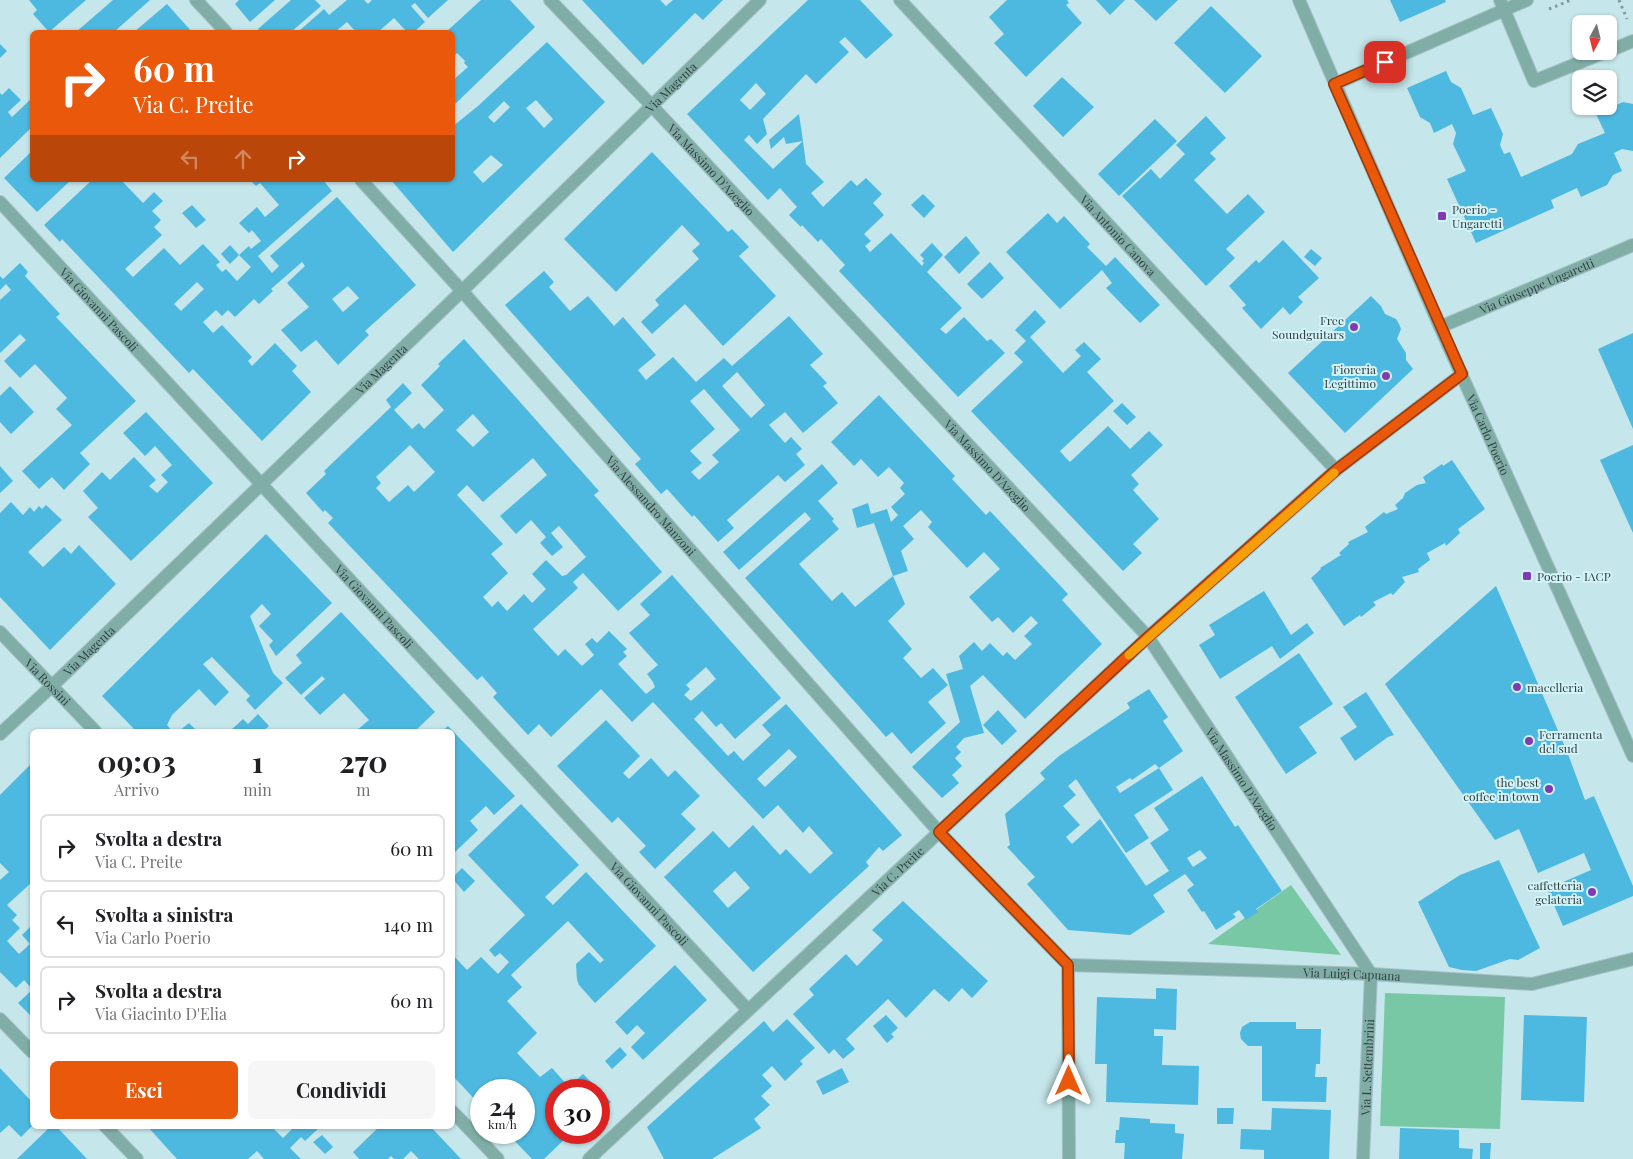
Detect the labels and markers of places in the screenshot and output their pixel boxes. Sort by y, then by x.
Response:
pin [1364,41,1406,83]
place label: Poerio - Ungaretti [1452,201,1502,231]
marker: Poerio - Ungaretti [1436,210,1448,222]
place label: Free Soundguitars [1272,312,1344,342]
marker: Free Soundguitars [1348,321,1360,333]
place label: Fioreria Legittimo [1324,361,1376,391]
marker: Fioreria Legittimo [1380,370,1392,382]
place label: Poerio - IACP [1537,568,1611,584]
marker: Poerio - IACP [1521,570,1533,582]
place label: macelleria [1527,679,1583,695]
marker: macelleria [1511,681,1523,693]
place label: Ferramenta del sud [1539,726,1602,756]
marker: Ferramenta del sud [1523,735,1535,747]
place label: the best coffee in town [1463,774,1540,804]
marker: the best coffee in town [1543,783,1555,795]
place label: caffetteria gelateria [1528,877,1582,907]
marker: caffetteria gelateria [1586,886,1598,898]

